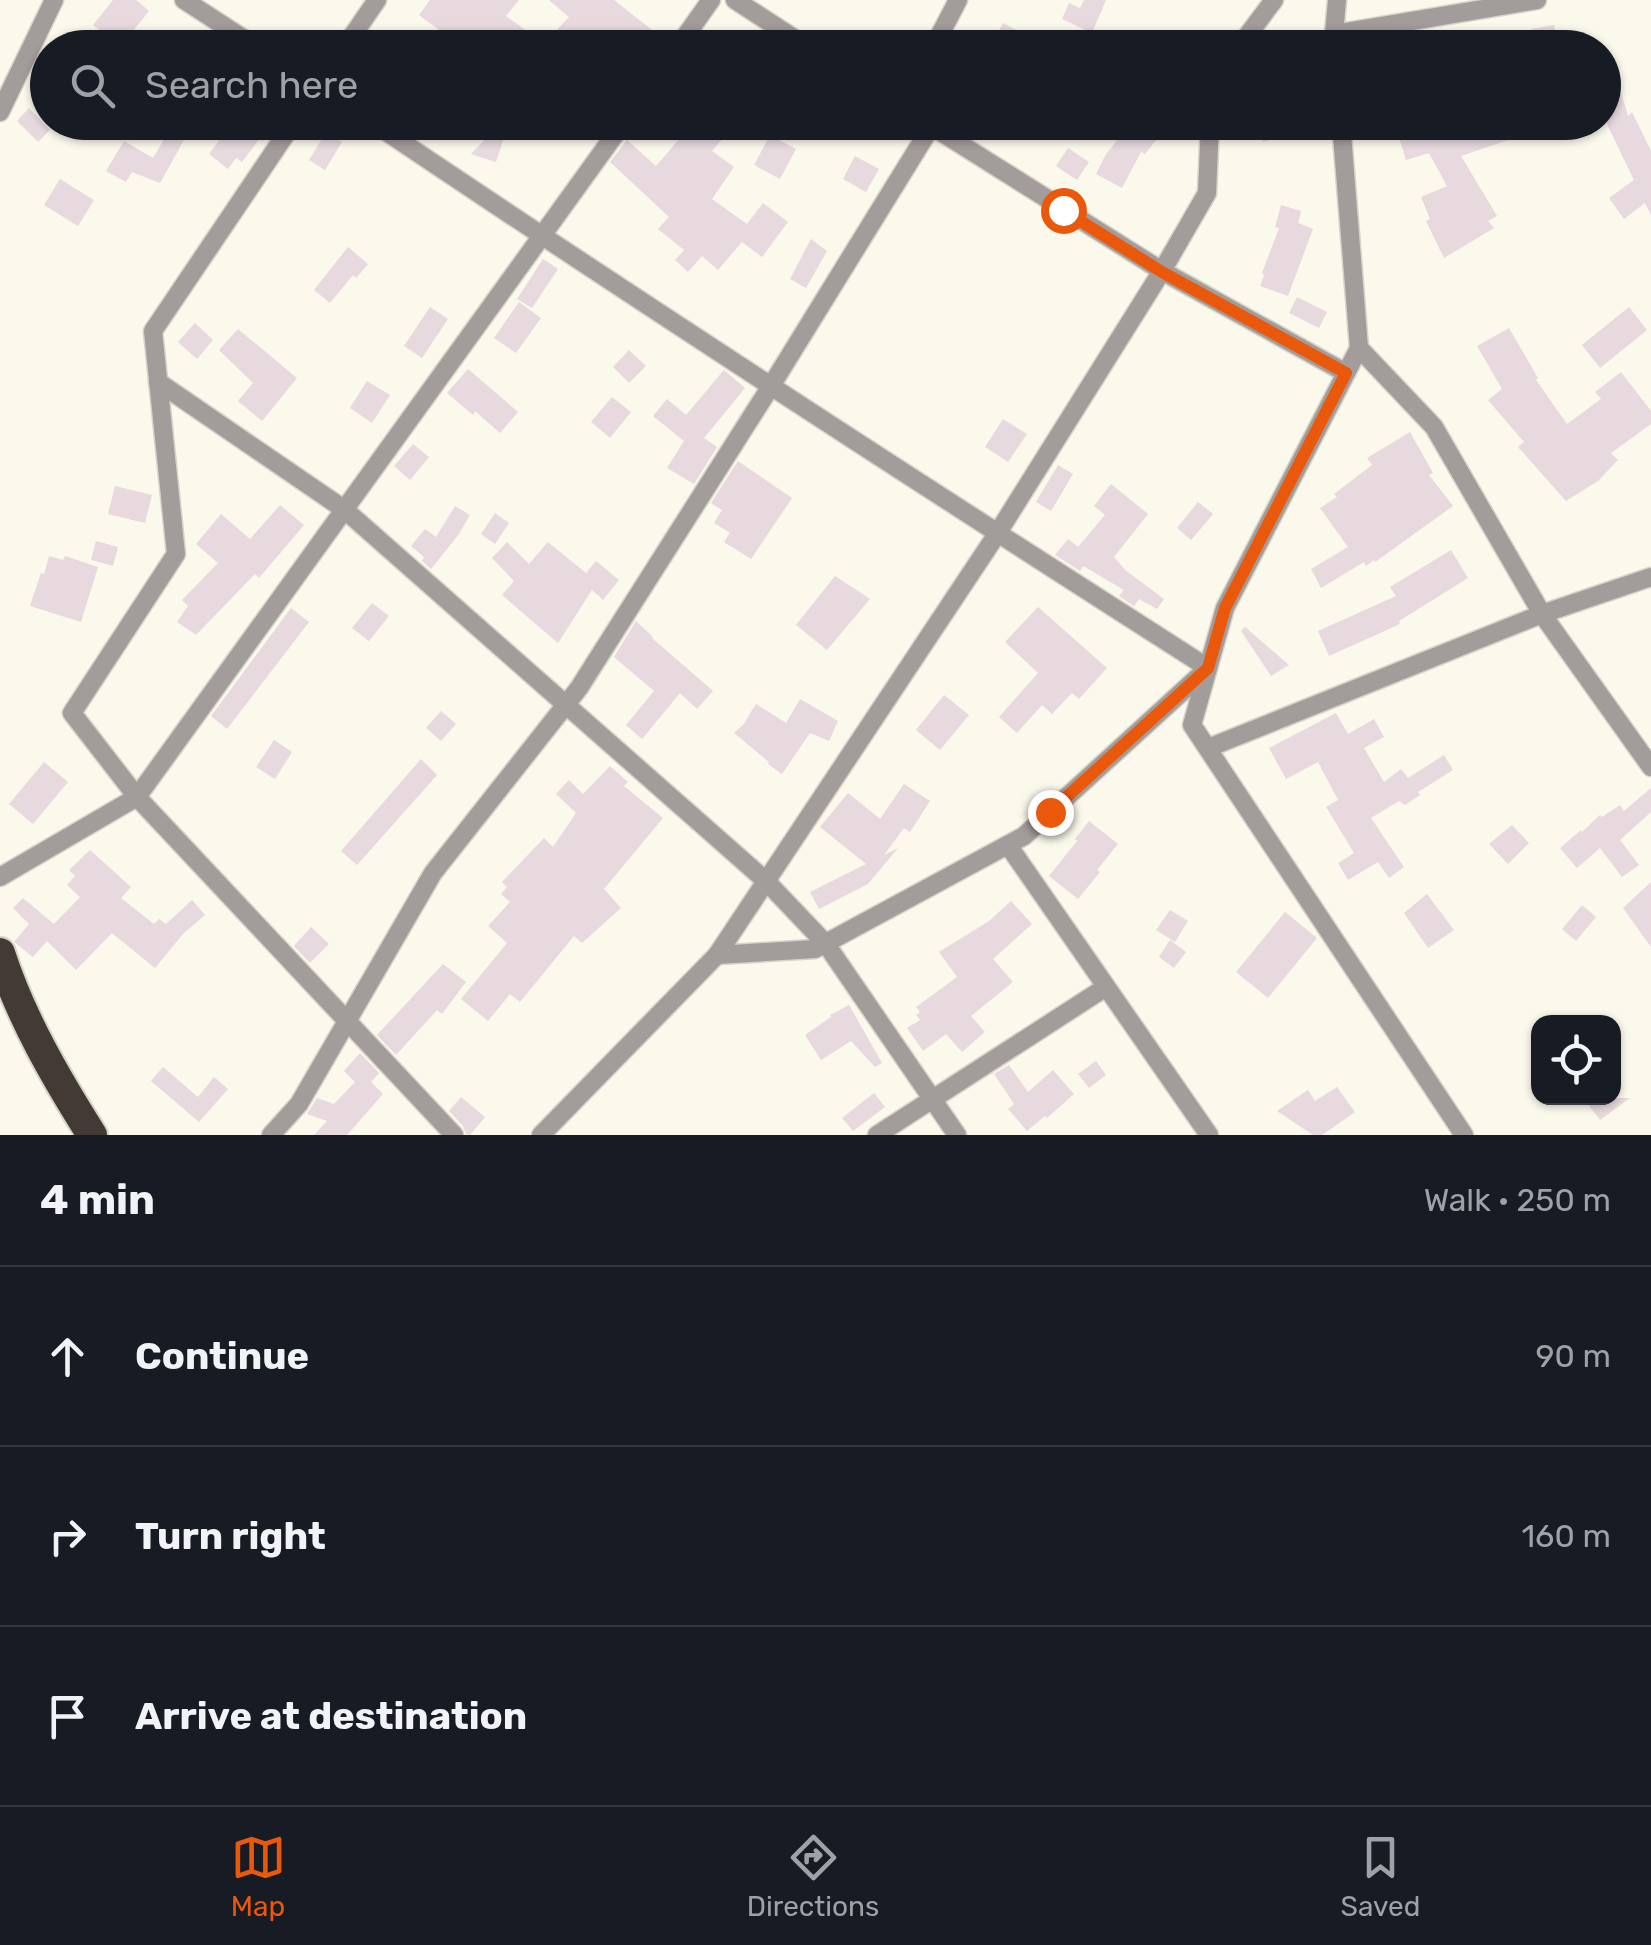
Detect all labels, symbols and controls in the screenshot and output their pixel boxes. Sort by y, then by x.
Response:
search box [30,30,1621,140]
icon: search [65,58,120,113]
text: Search here [145,62,358,108]
route start [1041,188,1087,234]
route end [1028,790,1074,836]
map controls [1531,1015,1621,1105]
button: locate [1531,1015,1621,1105]
text: 4 min [40,1175,155,1225]
text: Walk · 250 m [1424,1181,1611,1219]
icon: ahead [40,1329,95,1384]
text: Continue [135,1333,309,1379]
text: 90 m [1535,1337,1611,1375]
icon: right [40,1509,95,1564]
text: Turn right [135,1513,326,1559]
text: 160 m [1521,1517,1611,1555]
icon: arrive [40,1689,95,1744]
text: Arrive at destination [135,1693,527,1739]
tab: Map [231,1830,286,1923]
tab: Directions [747,1830,879,1923]
tab: Saved [1340,1830,1420,1923]

